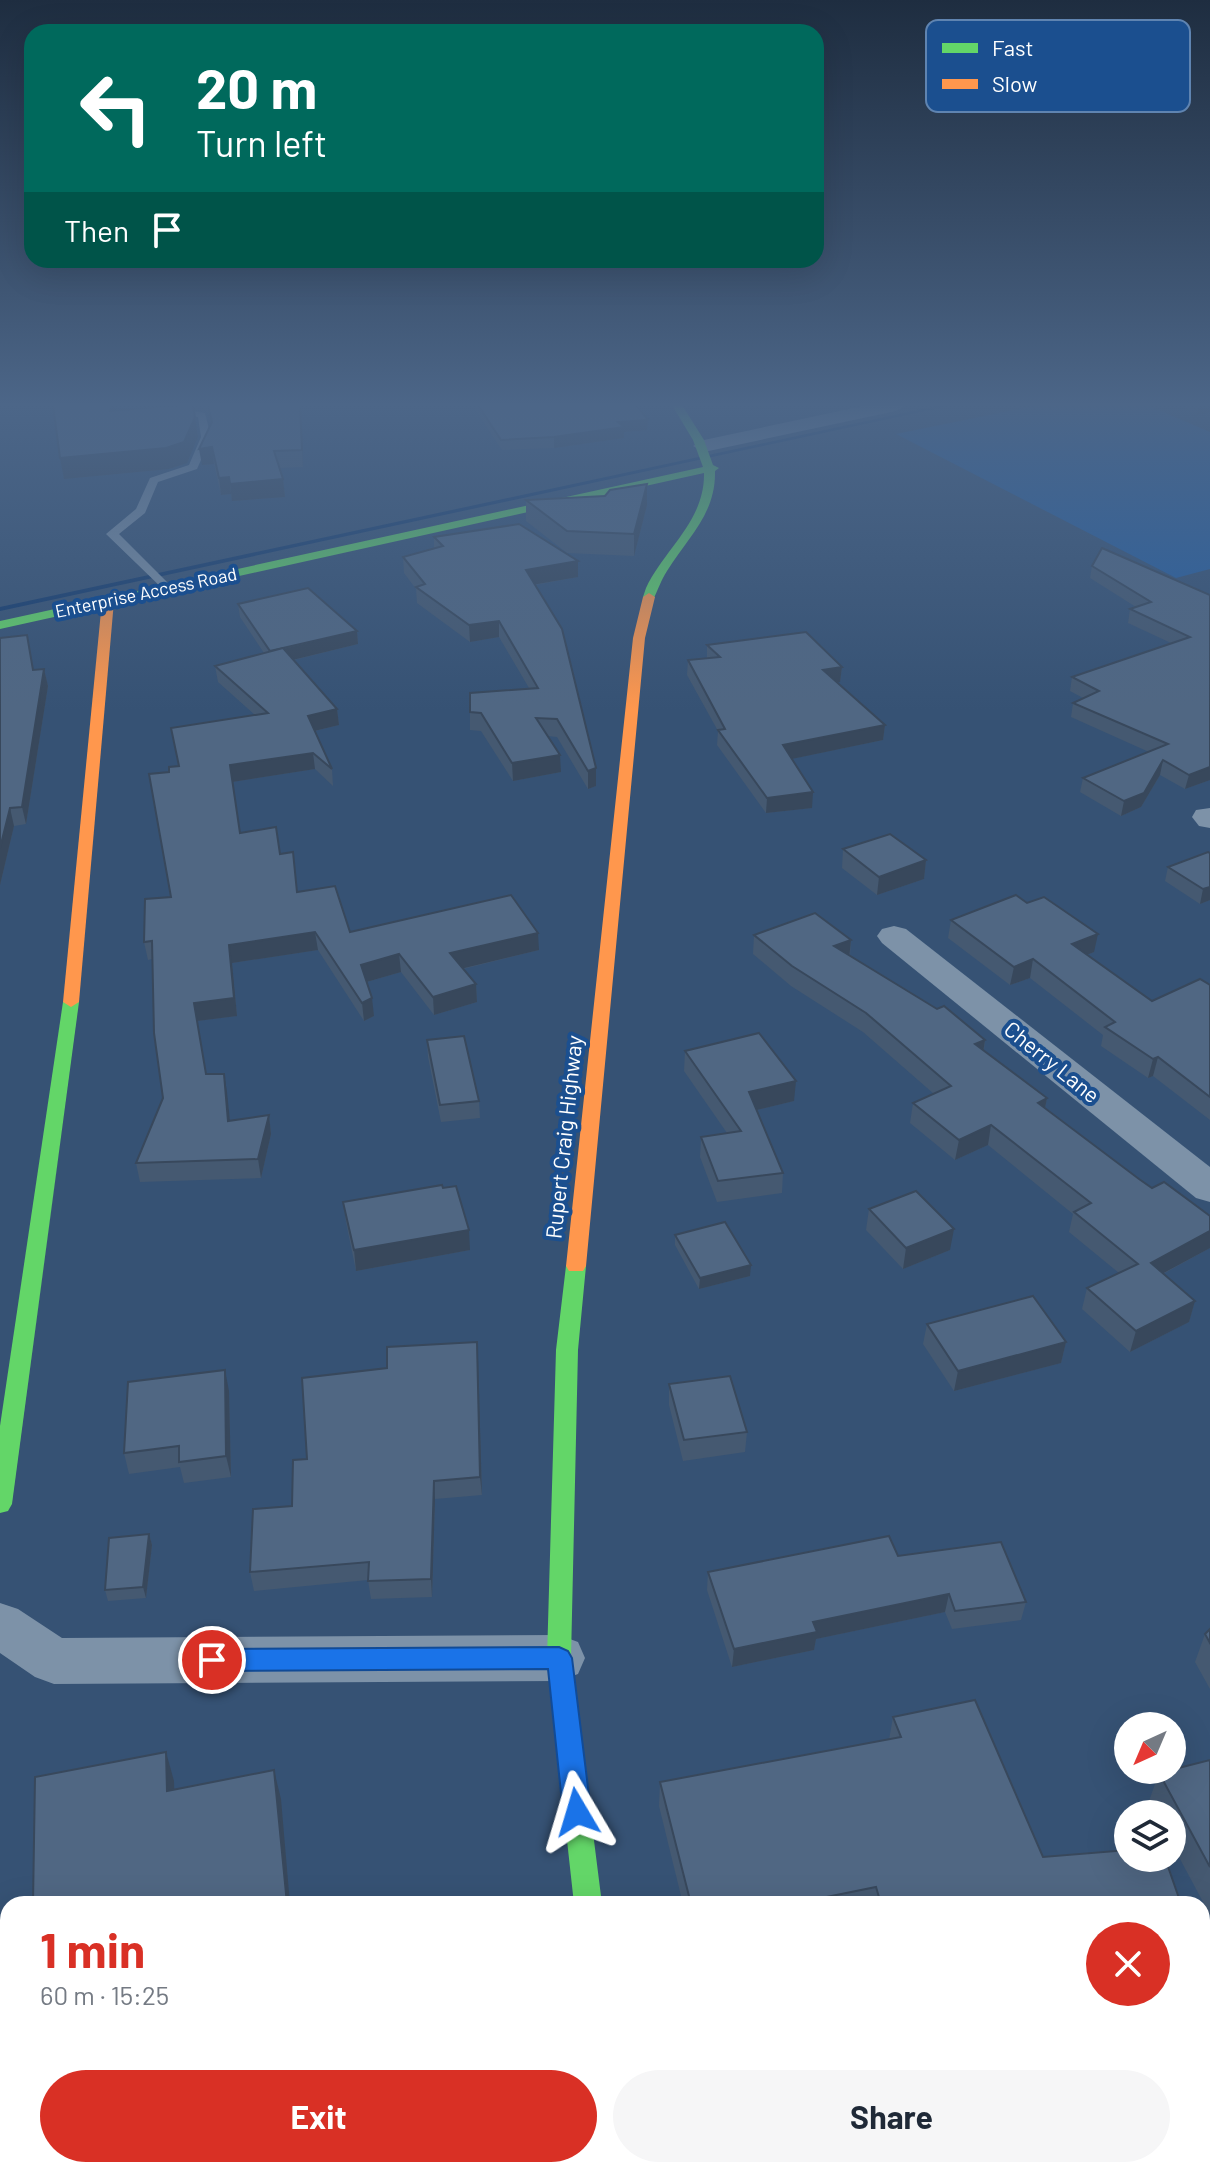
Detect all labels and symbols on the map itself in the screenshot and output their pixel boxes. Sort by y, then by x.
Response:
legend [926,20,1190,112]
text: Fast [992,34,1034,60]
text: Slow [992,70,1037,96]
street label: Enterprise Access Road [53,562,239,622]
street label: Cherry Lane [1000,1015,1106,1108]
street label: Rupert Craig Highway [539,1034,587,1240]
pin [178,1626,246,1694]
north arrow [1114,1712,1186,1784]
position arrow [535,1770,619,1854]

